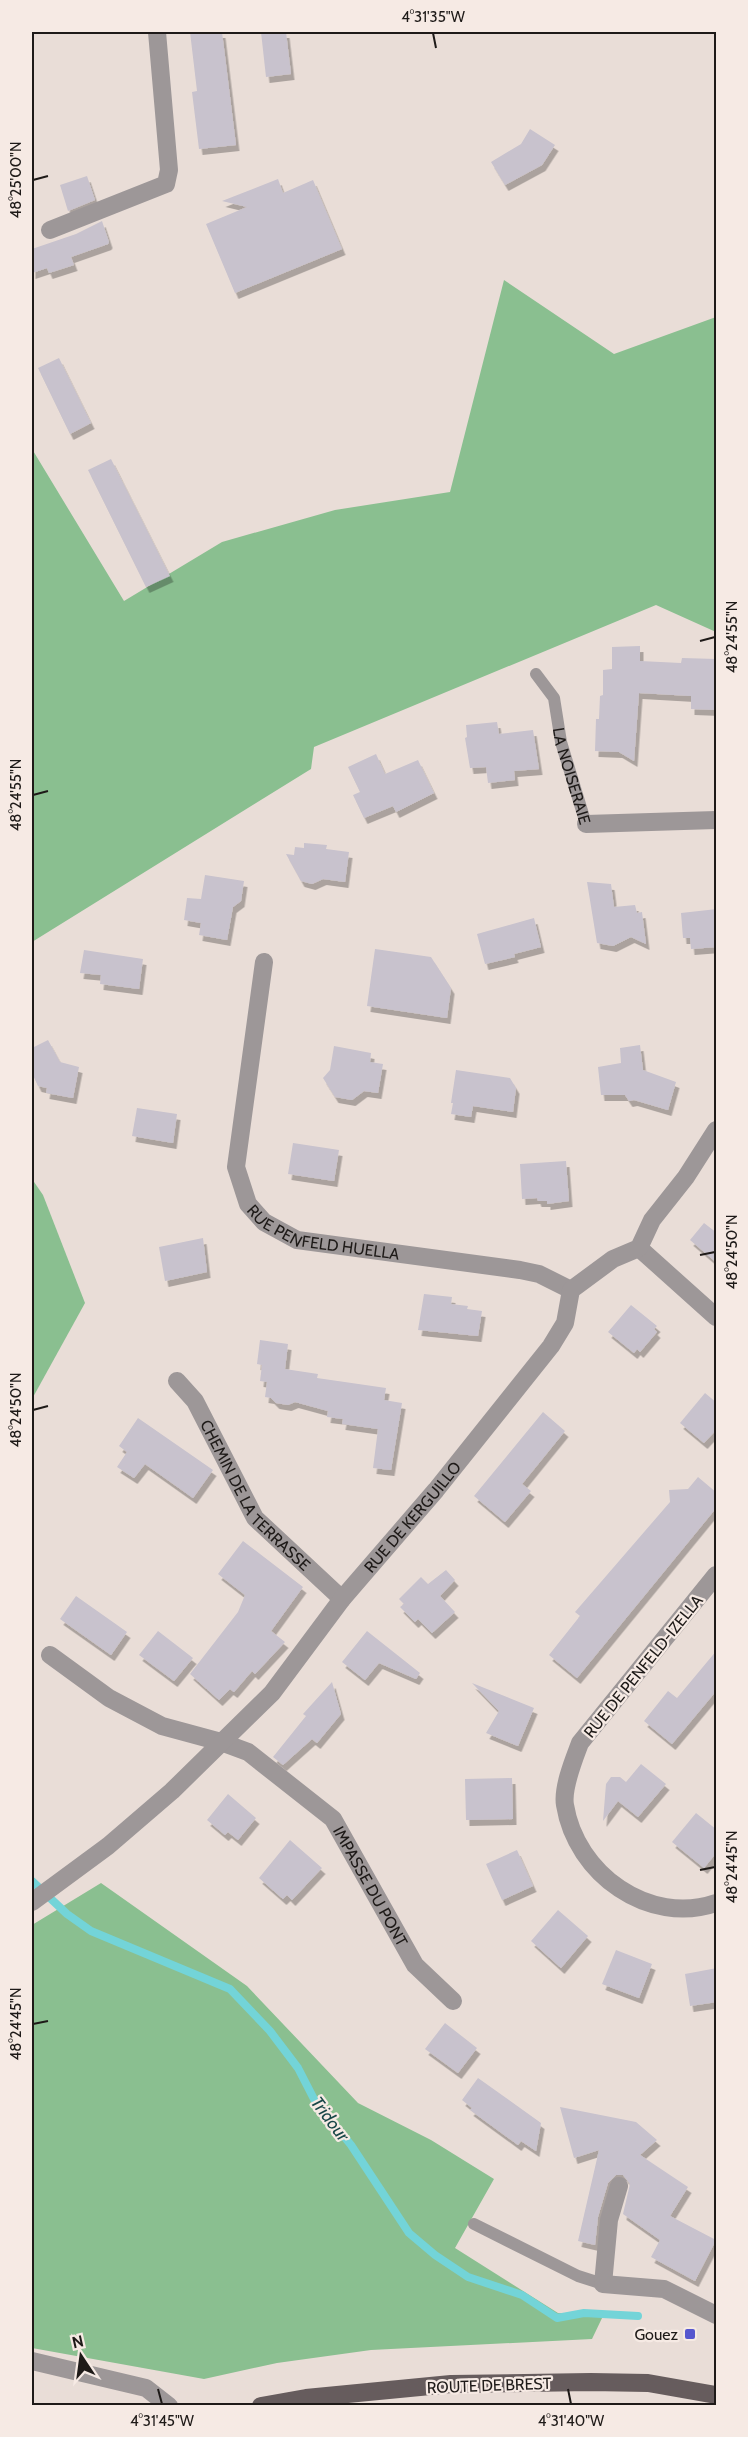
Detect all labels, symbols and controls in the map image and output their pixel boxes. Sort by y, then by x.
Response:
text: 4°31'35"W [401,8,466,26]
text: 48°25'00"N [7,141,25,219]
text: 48°24'55"N [723,601,741,673]
street label: LA NOISERAIE [549,726,595,827]
text: 48°24'55"N [7,759,25,831]
street label: RUE PENFELD HUELLA [243,1201,401,1264]
text: 48°24'50"N [723,1214,741,1290]
text: 48°24'50"N [7,1372,25,1448]
street label: CHEMIN DE LA TERRASSE [196,1417,314,1575]
street label: RUE DE KERGUILLO [360,1458,465,1577]
street label: RUE DE PENFELD-IZELLA [580,1591,707,1742]
street label: IMPASSE DU PONT [329,1823,412,1950]
text: 48°24'45"N [723,1831,741,1903]
text: 48°24'45"N [7,1988,25,2060]
water label: Tridour [306,2092,355,2147]
place label: Gouez [634,2325,678,2344]
north arrow [51,2326,111,2386]
marker: Gouez [683,2327,697,2341]
text: N [70,2331,85,2352]
street label: ROUTE DE BREST [426,2374,552,2397]
text: 4°31'45"W [130,2412,195,2430]
text: 4°31'40"W [538,2412,605,2430]

